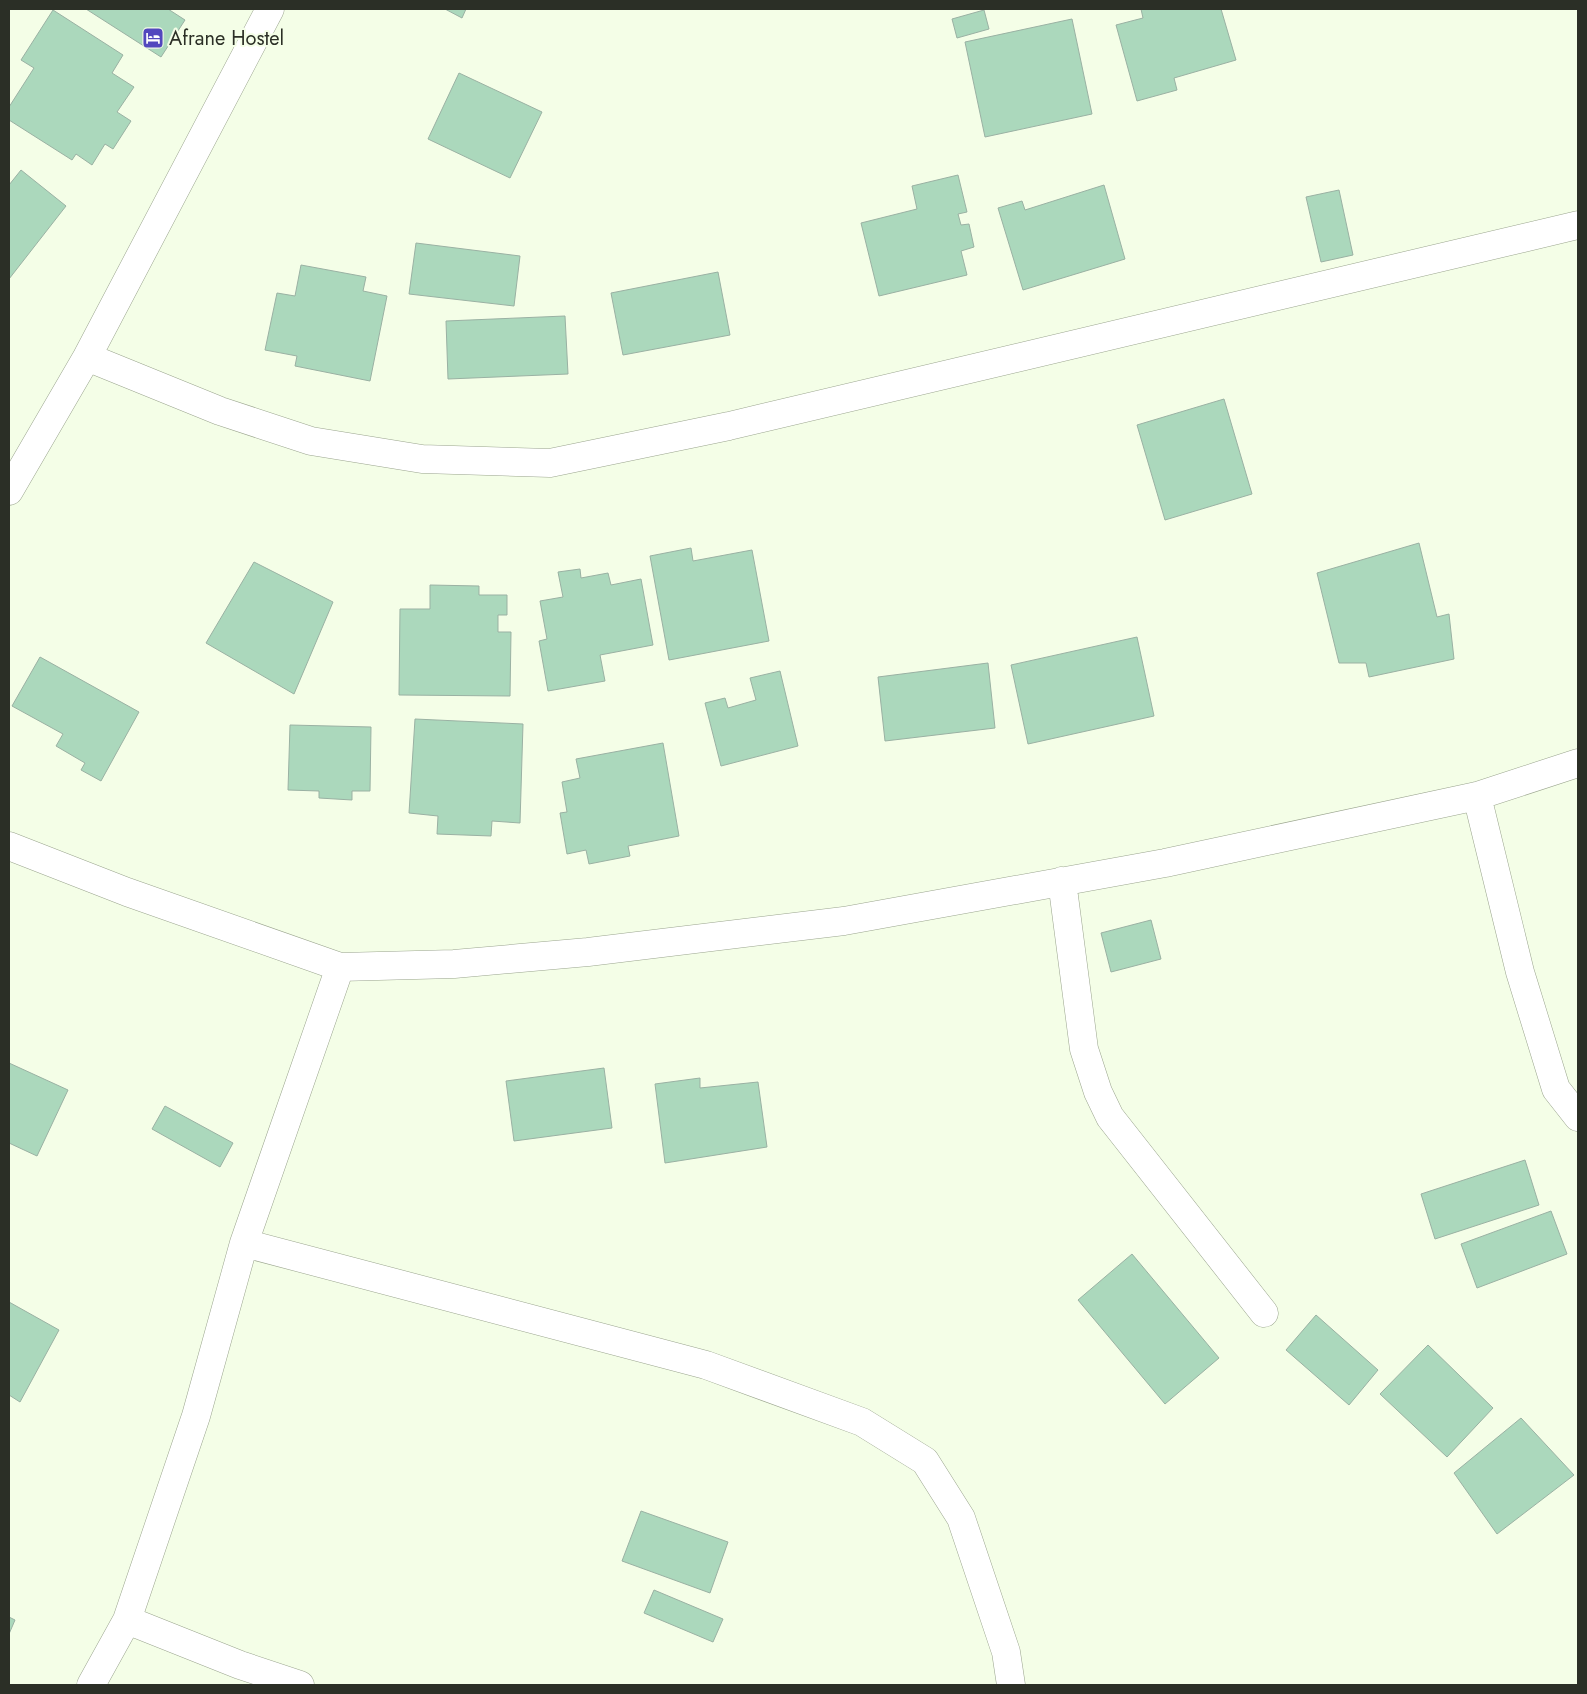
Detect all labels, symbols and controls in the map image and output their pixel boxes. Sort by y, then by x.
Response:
place label: Afrane Hostel [169,24,284,53]
hotel icon: Afrane Hostel [141,26,165,50]

